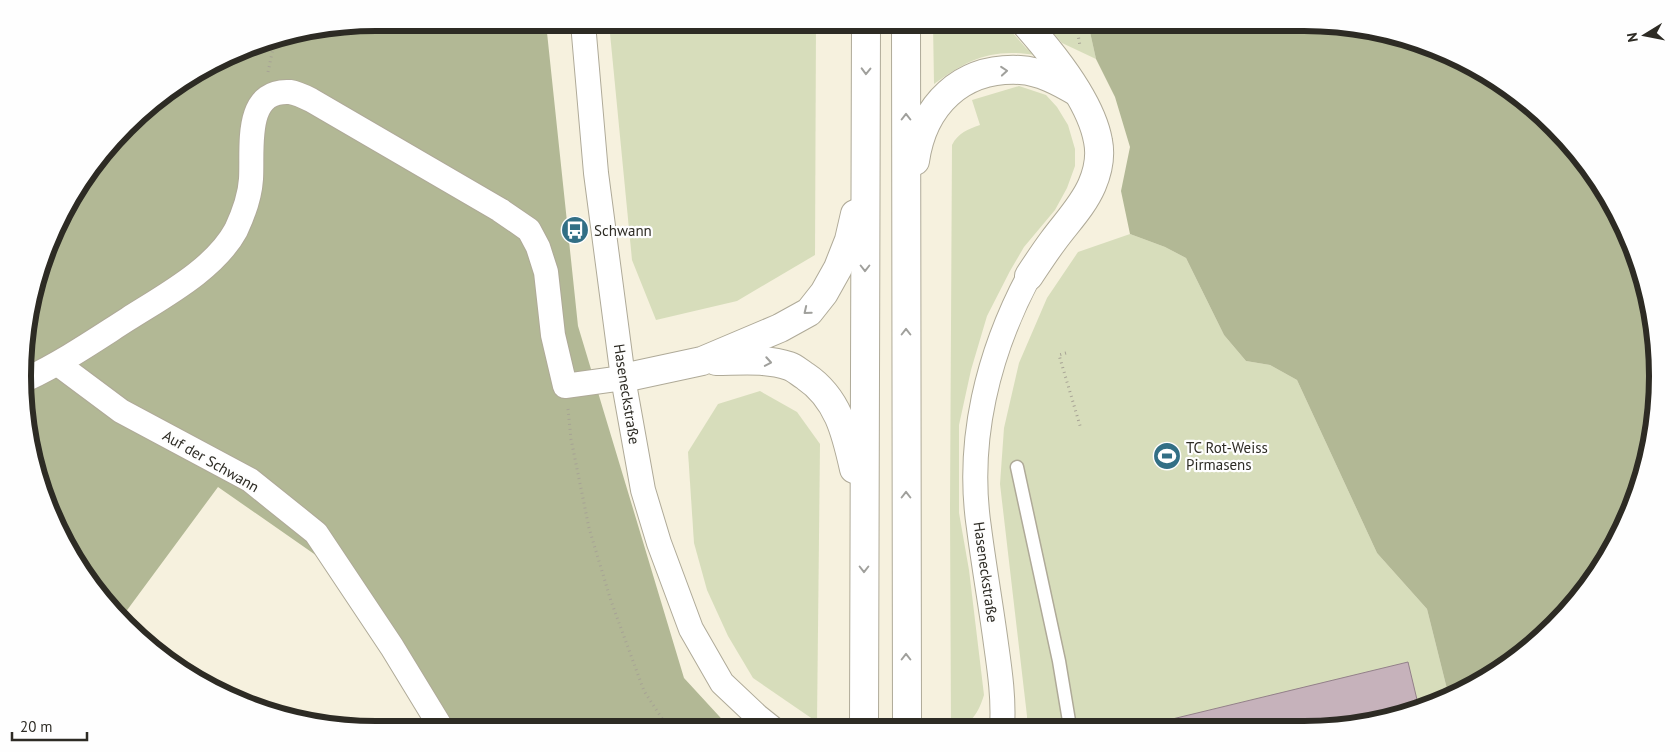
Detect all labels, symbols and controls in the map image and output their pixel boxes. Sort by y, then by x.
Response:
north arrow [1620,10,1670,60]
text: N [1623,31,1642,43]
one-way arrow [1001,66,1009,77]
one-way arrow [861,68,871,76]
one-way arrow [901,113,911,120]
bus stop icon: Schwann [560,215,590,245]
place label: Schwann [594,221,652,240]
one-way arrow [860,265,870,273]
one-way arrow [804,306,813,314]
one-way arrow [901,328,911,336]
street label: Haseneckstraße [610,342,644,446]
one-way arrow [763,357,772,367]
street label: Auf der Schwann [159,426,263,496]
place label: TC Rot-Weiss Pirmasens [1186,438,1268,474]
sports icon: TC Rot-Weiss Pirmasens [1152,441,1182,471]
one-way arrow [901,491,911,498]
street label: Haseneckstraße [970,520,1002,624]
one-way arrow [859,566,869,573]
one-way arrow [901,653,911,661]
scale bar [12,710,88,742]
text: 20 m [20,717,53,736]

